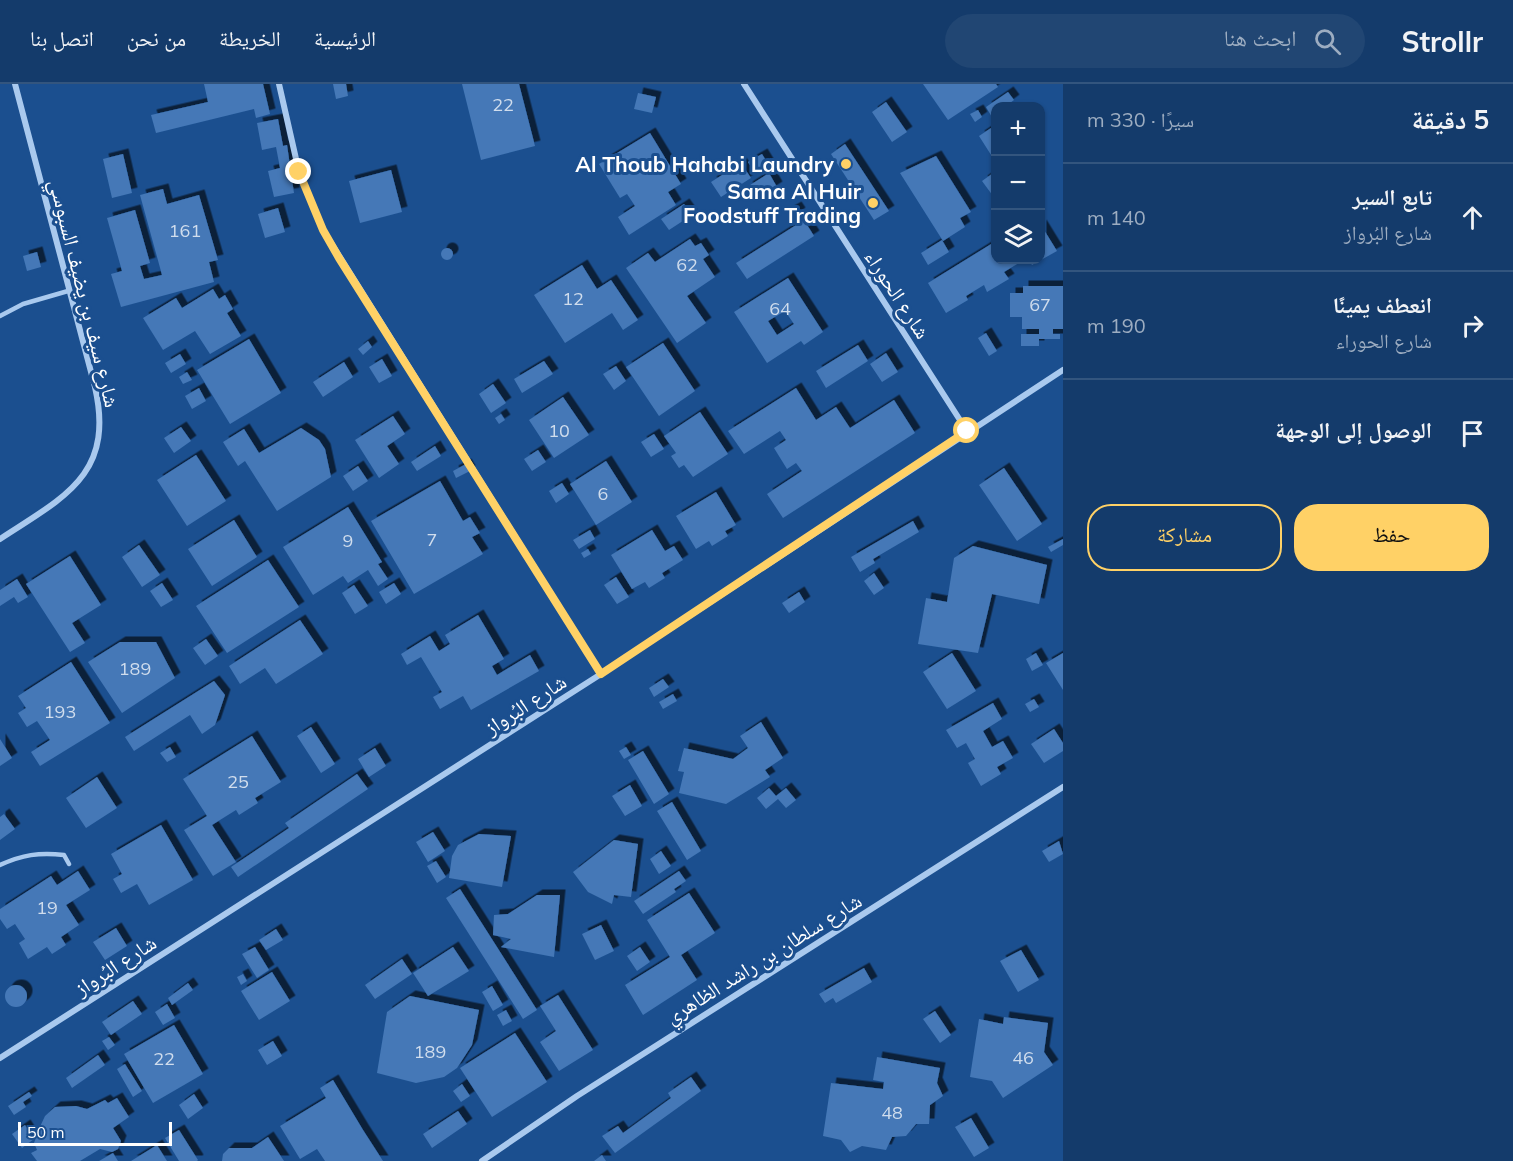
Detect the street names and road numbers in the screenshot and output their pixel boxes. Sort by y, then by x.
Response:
street label: شارع سيف بن يضيف السبوسي [40,176,126,411]
street label: شارع الحوراء [859,245,936,344]
street label: شارع البُرواز [478,668,571,741]
street label: شارع سلطان بن راشد الظاهري [660,887,868,1033]
street label: شارع البُرواز [68,929,161,1002]

